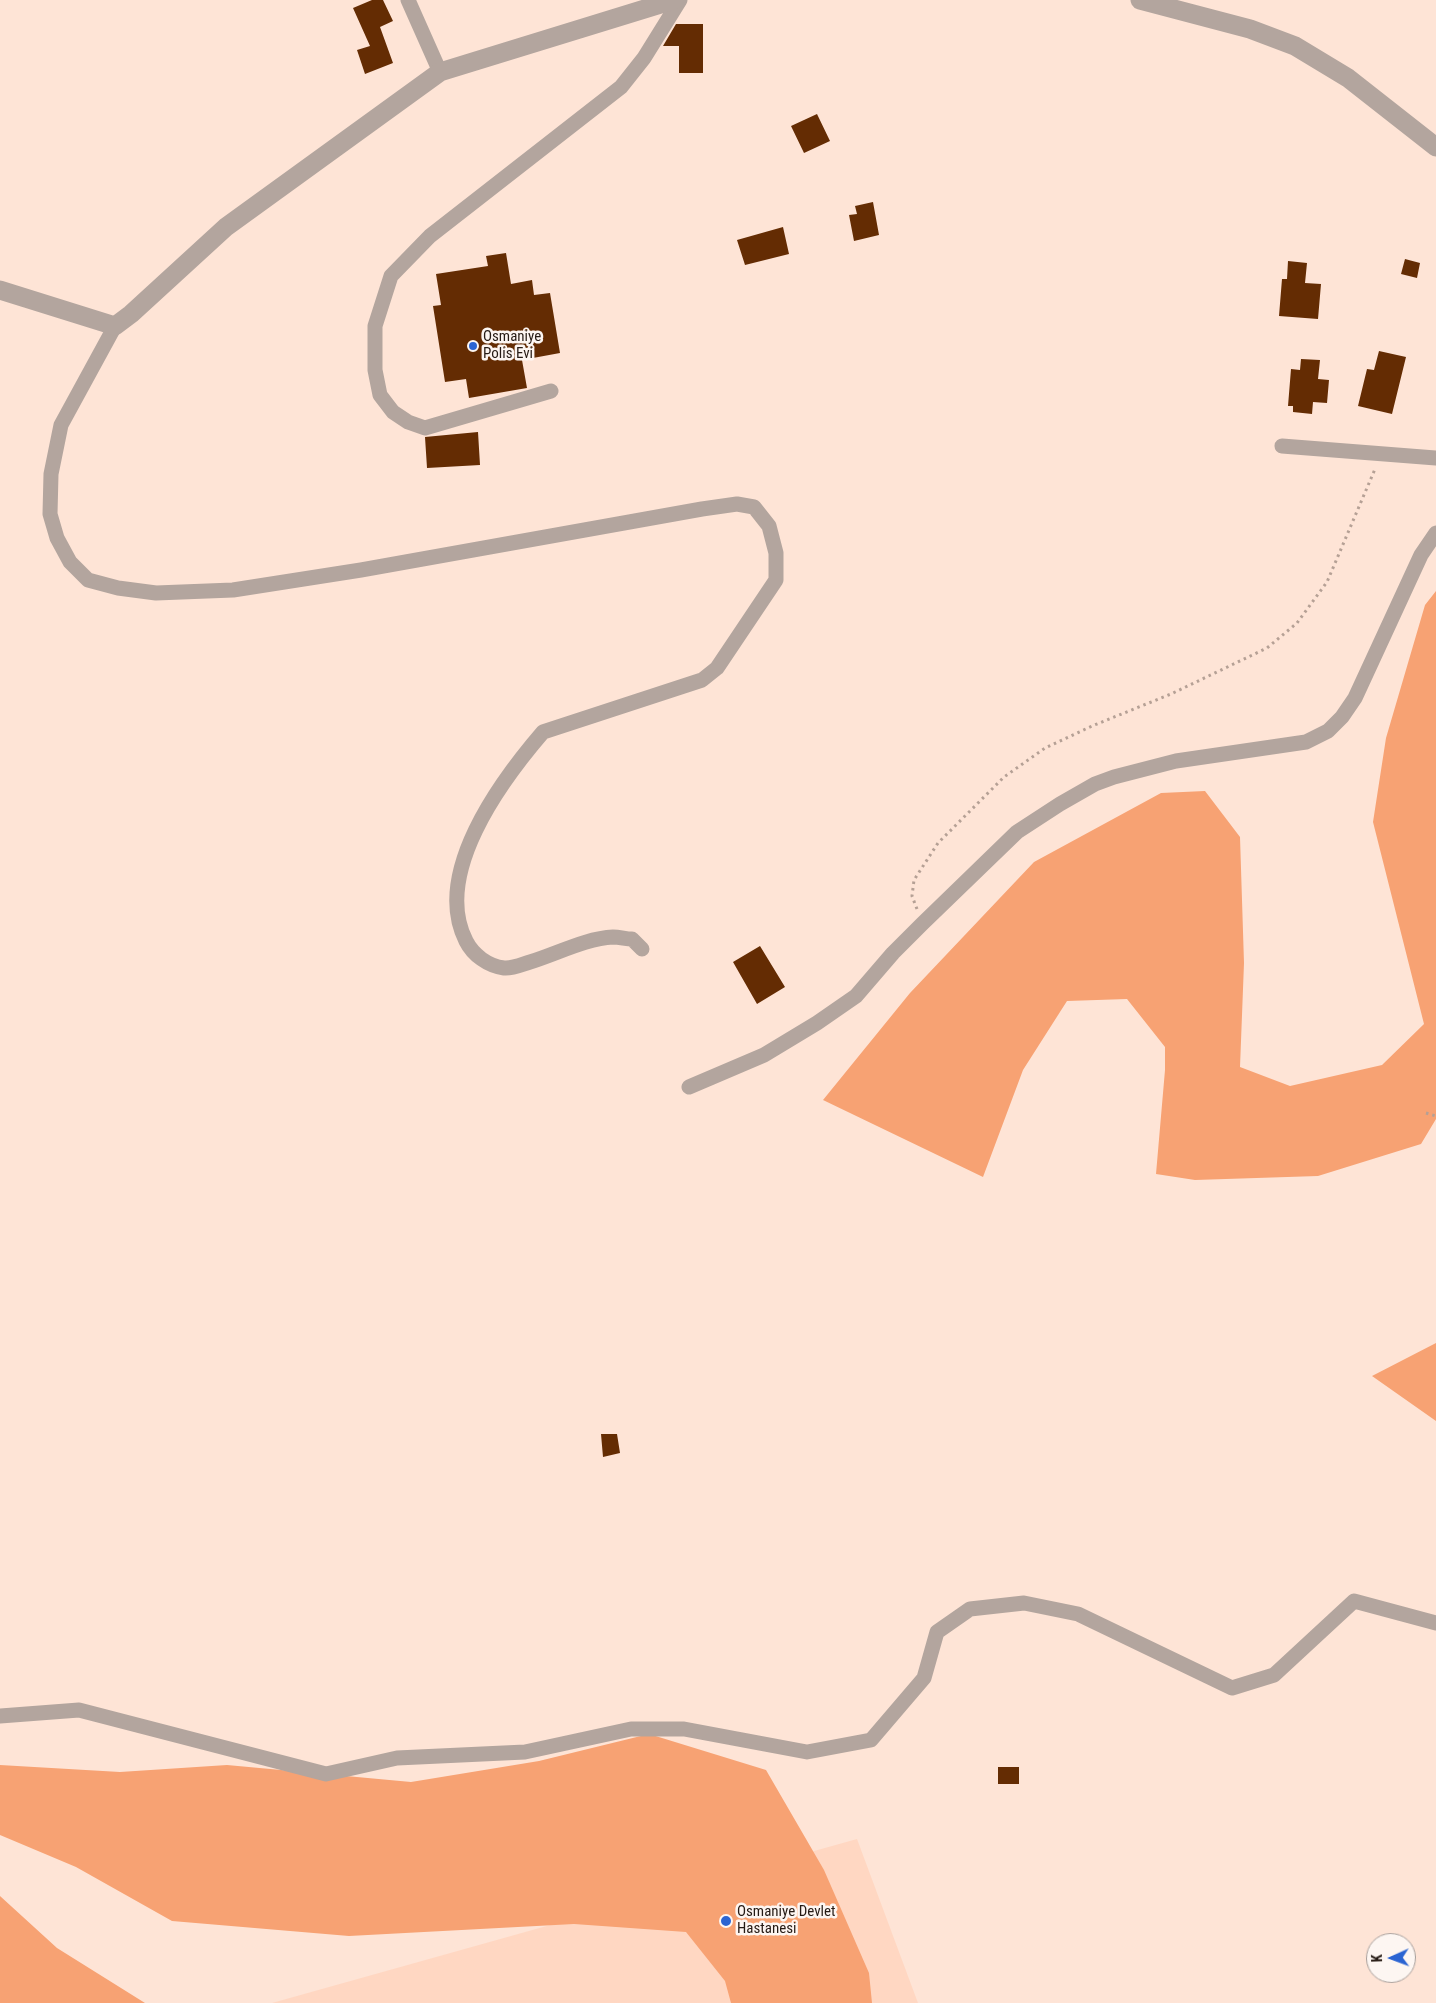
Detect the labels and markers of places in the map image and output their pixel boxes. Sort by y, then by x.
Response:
place label: Osmaniye Polis Evi [483,328,541,363]
marker: Osmaniye Polis Evi [467,340,479,352]
place label: Osmaniye Devlet Hastanesi [737,1903,835,1938]
marker: Osmaniye Devlet Hastanesi [719,1914,733,1928]

